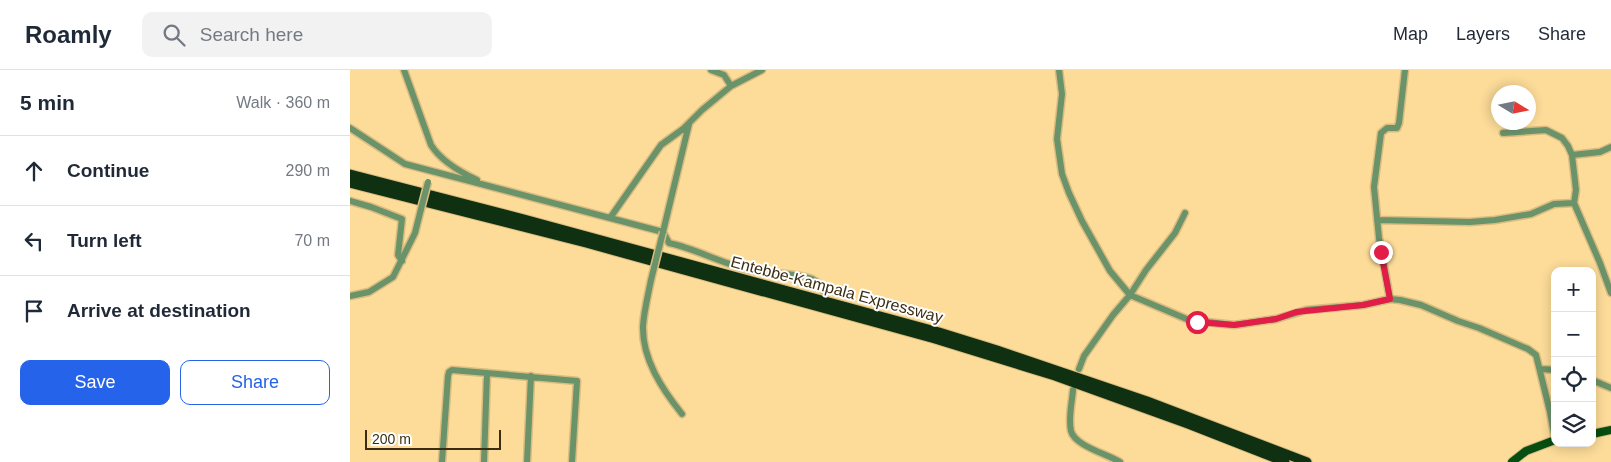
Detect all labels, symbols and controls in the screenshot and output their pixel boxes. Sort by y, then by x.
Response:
search box [142,12,492,57]
text: Roamly [25,21,112,48]
icon: search [160,21,188,49]
text: Search here [200,24,303,45]
text: Map [1393,24,1428,44]
text: Layers [1456,24,1510,44]
text: Share [1538,24,1586,44]
north arrow [1491,85,1536,130]
text: 5 min [20,91,75,114]
text: Walk · 360 m [236,94,330,111]
icon: ahead [20,157,48,185]
text: Continue [67,160,149,181]
text: 290 m [286,162,330,179]
icon: left [20,227,48,255]
text: Turn left [67,230,142,251]
text: 70 m [294,232,330,249]
route end [1370,241,1393,264]
street label: Entebbe-Kampala Expressway [729,253,945,326]
map controls [1551,267,1596,447]
button: + [1551,267,1596,312]
icon: arrive [20,297,48,325]
text: Arrive at destination [67,300,251,321]
route start [1186,311,1209,334]
button: − [1551,312,1596,357]
button: locate [1551,357,1596,402]
button: Save [20,360,170,405]
button: Share [180,360,330,405]
button: layers [1551,402,1596,447]
scale bar [365,427,501,450]
text: 200 m [372,431,411,447]

